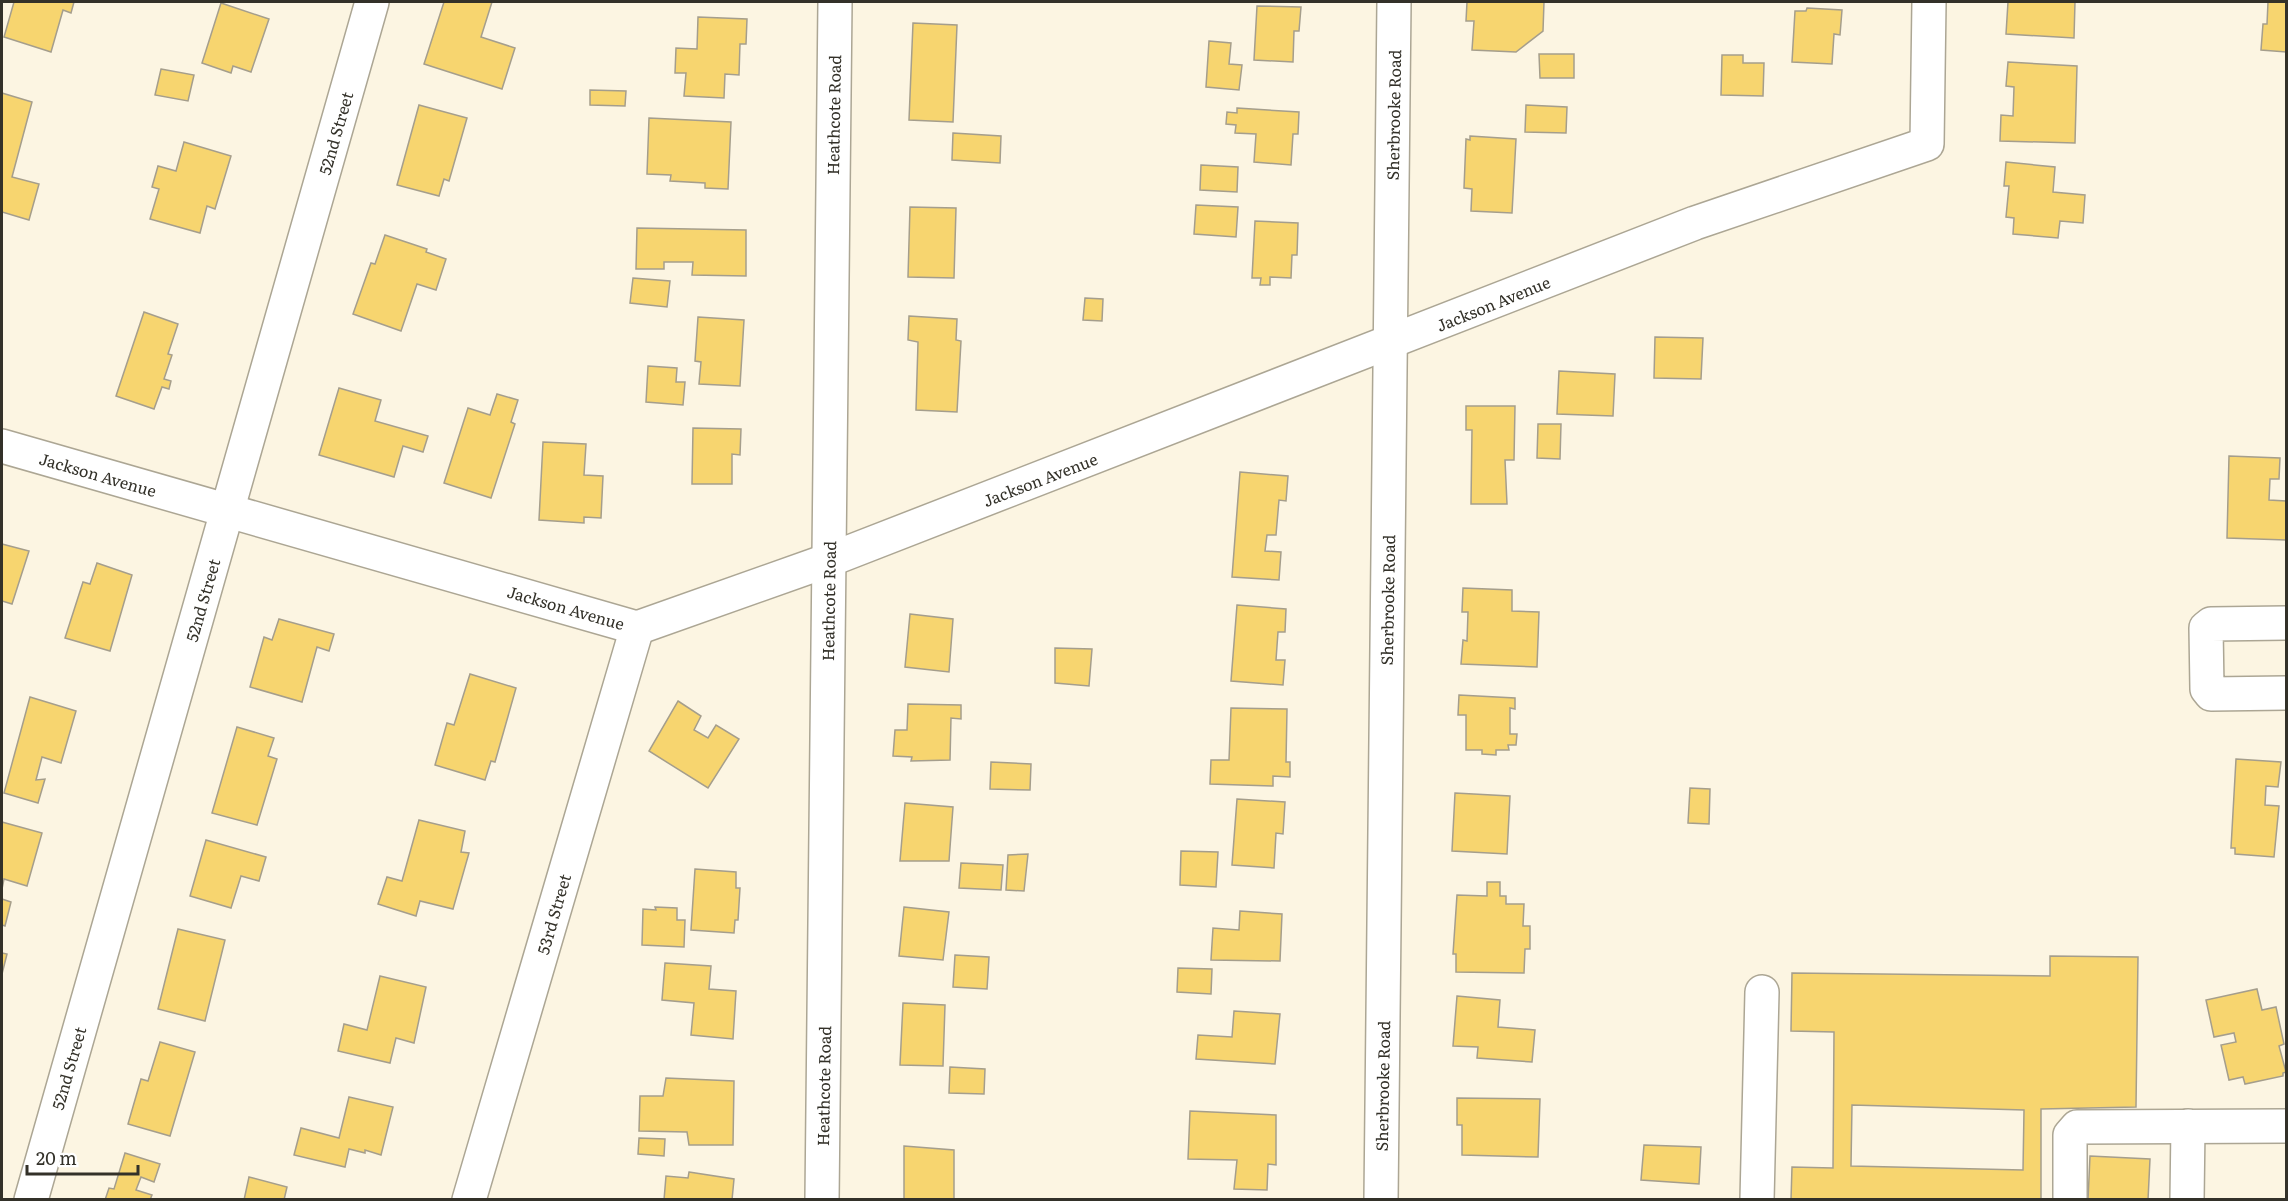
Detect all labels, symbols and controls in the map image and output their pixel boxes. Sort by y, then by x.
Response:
street label: Sherbrooke Road [1380,49,1406,181]
street label: Heathcote Road [820,54,846,175]
street label: 52nd Street [312,88,358,177]
street label: Jackson Avenue [1432,269,1554,337]
street label: Jackson Avenue [37,446,159,502]
street label: Jackson Avenue [979,446,1101,512]
street label: Sherbrooke Road [1374,534,1400,666]
street label: Heathcote Road [815,540,841,661]
street label: 52nd Street [179,555,225,644]
street label: Jackson Avenue [505,579,627,635]
street label: 53rd Street [530,870,576,957]
street label: Sherbrooke Road [1369,1020,1395,1152]
street label: 52nd Street [45,1023,91,1112]
street label: Heathcote Road [810,1025,836,1146]
scale bar [27,1138,138,1176]
text: 20 m [36,1144,77,1171]

